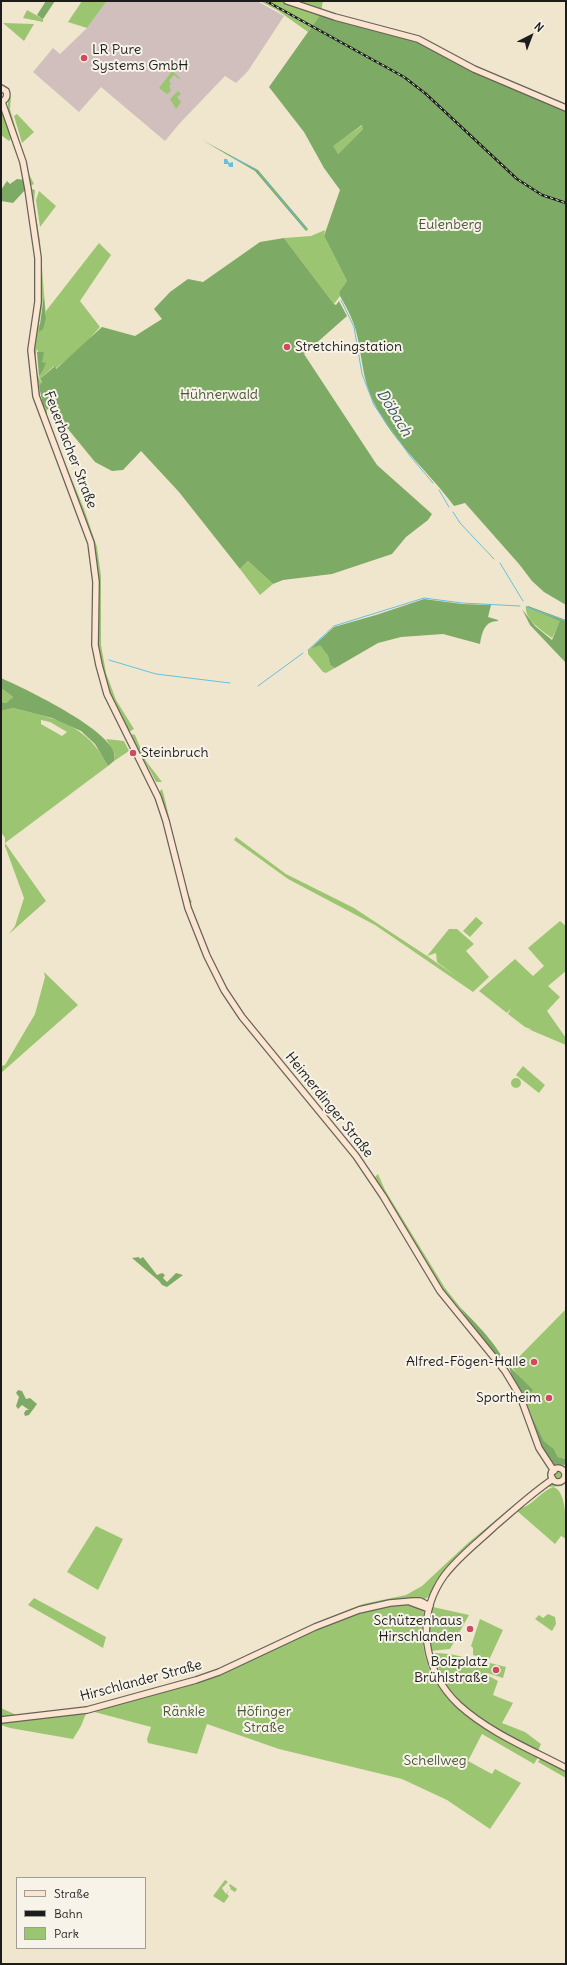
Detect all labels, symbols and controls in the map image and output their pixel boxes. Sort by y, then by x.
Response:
north arrow [511,16,551,56]
text: N [532,19,547,35]
place label: LR Pure Systems GmbH [92,42,188,74]
marker: LR Pure Systems GmbH [79,53,89,63]
park label: Eulenberg [418,217,482,233]
place label: Stretchingstation [295,339,402,355]
marker: Stretchingstation [282,342,292,352]
water label: Döbach [373,386,415,440]
park label: Hühnerwald [180,387,258,403]
street label: Feuerbacher Straße [40,389,100,511]
place label: Steinbruch [141,745,209,761]
marker: Steinbruch [128,748,138,758]
street label: Heimerdinger Straße [281,1049,377,1161]
place label: Alfred-Fögen-Halle [406,1354,526,1370]
marker: Alfred-Fögen-Halle [529,1357,539,1367]
place label: Sportheim [476,1390,541,1406]
marker: Sportheim [544,1393,554,1403]
place label: Schützenhaus Hirschlanden [374,1613,462,1646]
marker: Schützenhaus Hirschlanden [465,1624,475,1634]
place label: Bolzplatz Brühlstraße [414,1654,488,1686]
street label: Hirschlander Straße [78,1657,204,1705]
marker: Bolzplatz Brühlstraße [491,1665,501,1675]
park label: Ränkle [163,1704,205,1720]
park label: Höfinger Straße [237,1704,291,1736]
park label: Schellweg [403,1753,467,1769]
legend [16,1877,146,1949]
text: Straße [54,1886,89,1901]
text: Bahn [54,1906,83,1921]
text: Park [54,1926,79,1941]

